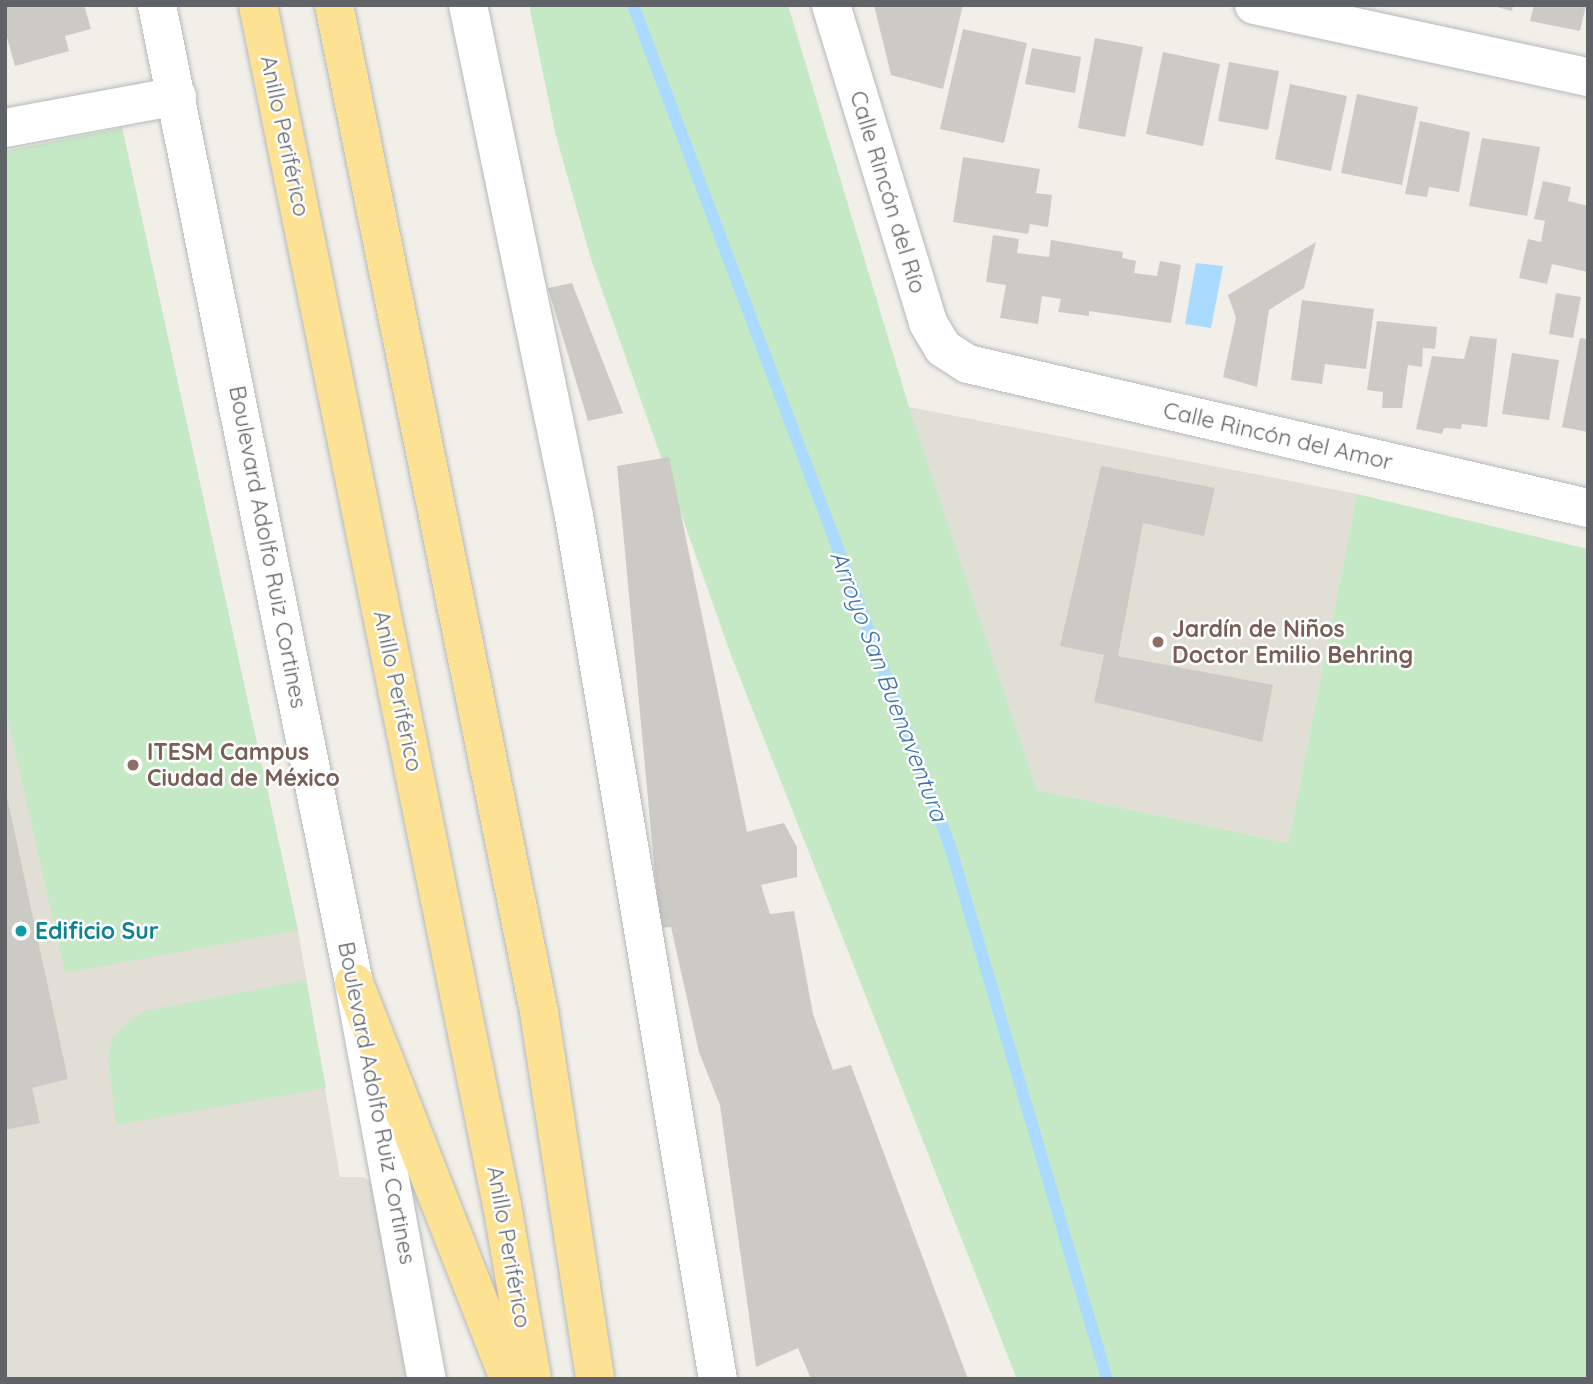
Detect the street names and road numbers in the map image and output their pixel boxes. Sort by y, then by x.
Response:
street label: Anillo Periférico [254,53,316,219]
street label: Calle Rincón del Río [844,87,932,297]
street label: Boulevard Adolfo Ruiz Cortines [223,383,313,711]
street label: Calle Rincón del Amor [1161,396,1395,476]
street label: Anillo Periférico [367,608,429,774]
street label: Boulevard Adolfo Ruiz Cortines [332,939,422,1267]
street label: Anillo Periférico [481,1164,537,1330]

